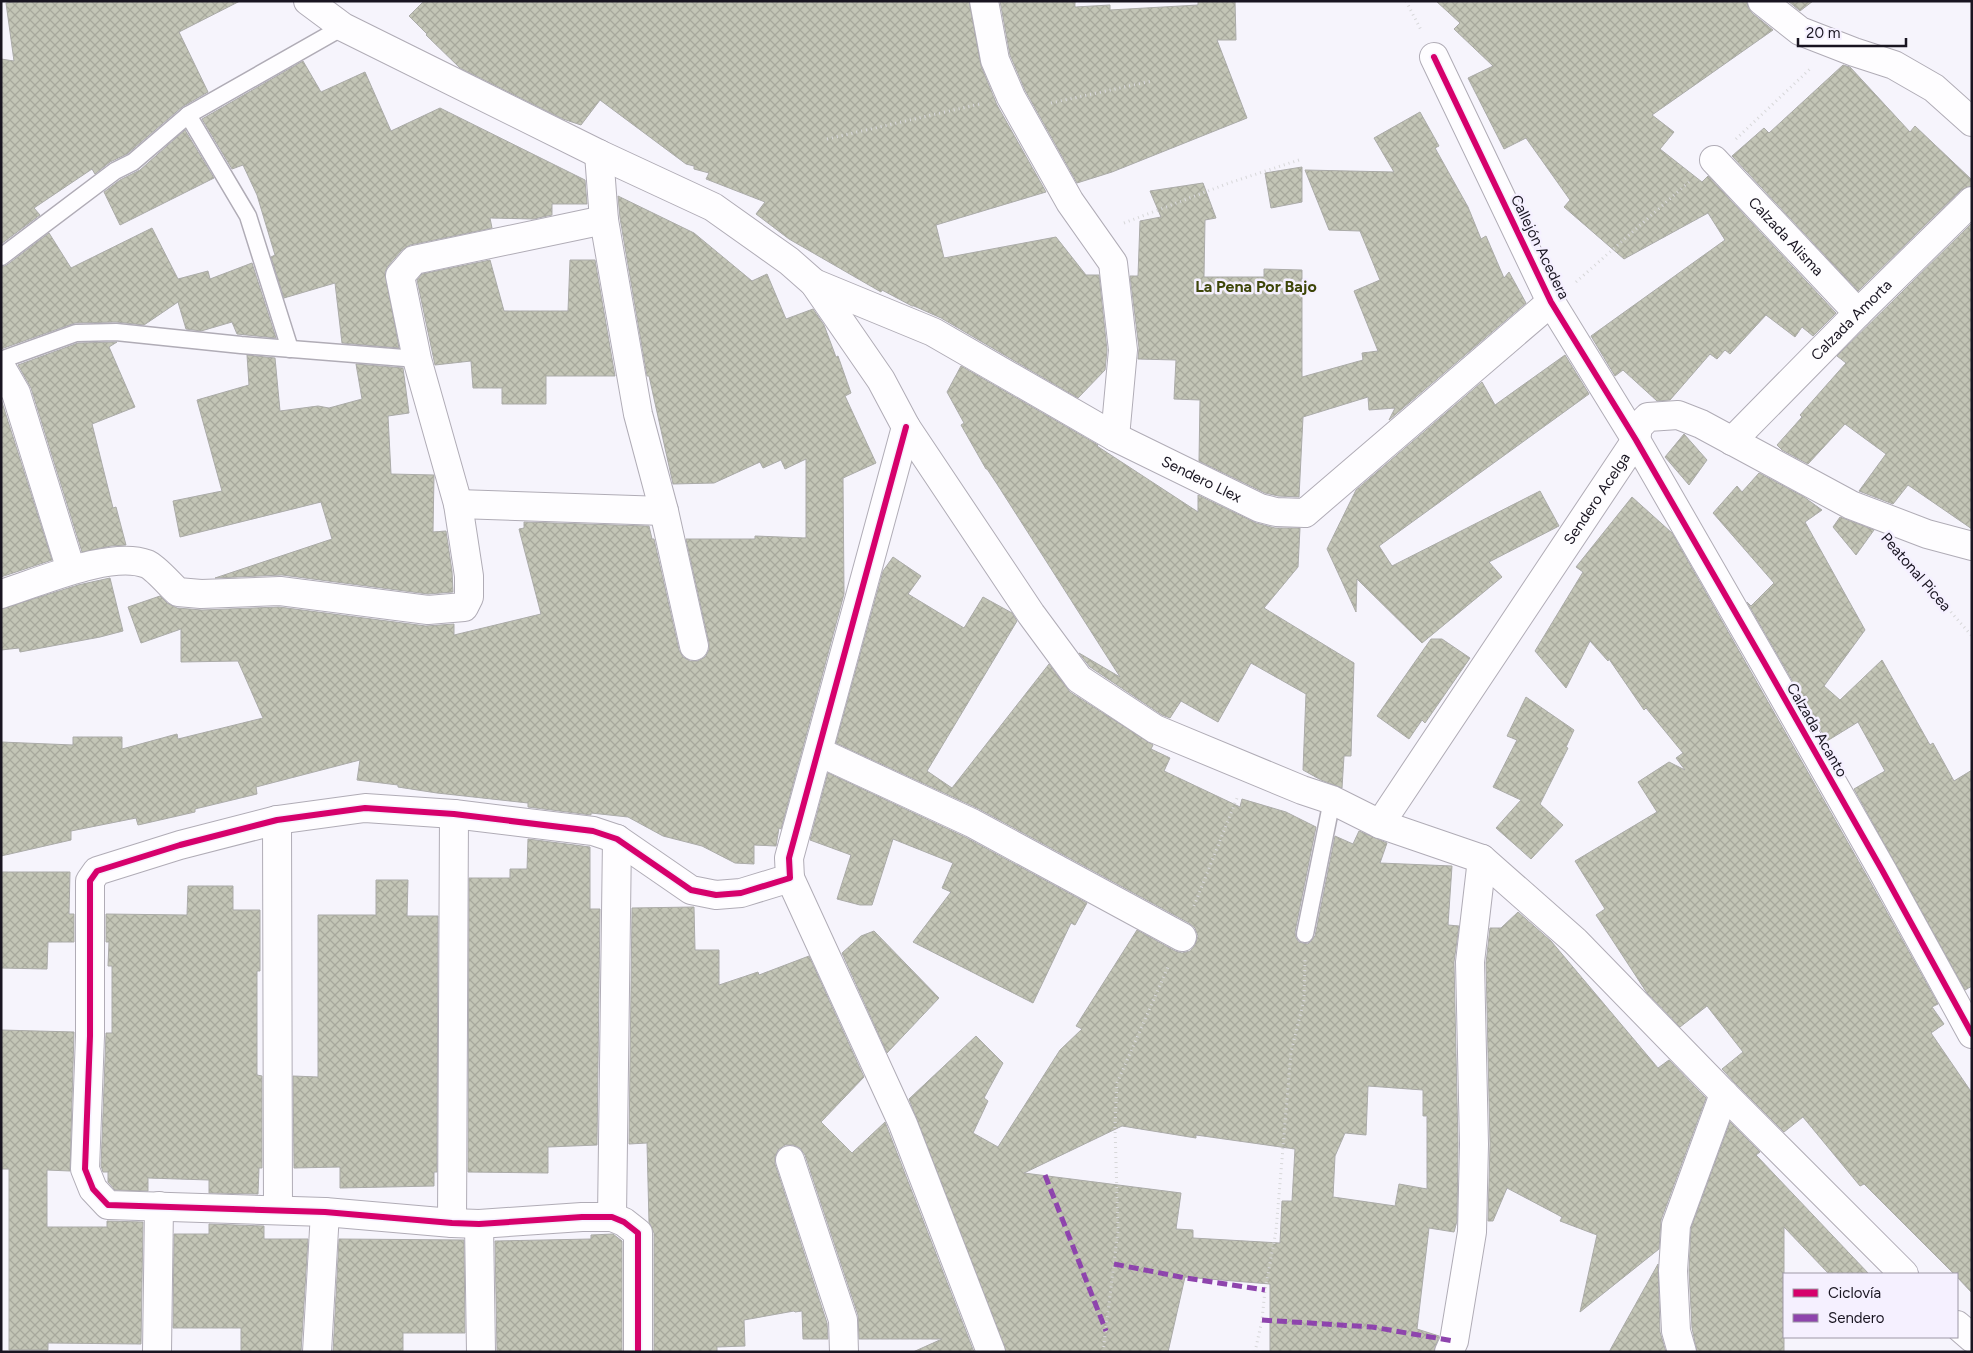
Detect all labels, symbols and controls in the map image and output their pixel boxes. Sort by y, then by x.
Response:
scale bar [1798,15,1906,47]
text: 20 m [1806,24,1840,42]
street label: Callejón Acedera [1507,192,1573,302]
street label: Calzada Alisma [1745,193,1827,280]
street label: Calzada Amorta [1807,276,1896,364]
district label: La Pena Por Bajo [1195,277,1317,296]
street label: Sendero Acelga [1560,449,1634,548]
street label: Sendero Llex [1159,452,1244,506]
street label: Peatonal Picea [1877,529,1955,615]
street label: Calzada Acanto [1783,680,1851,780]
legend [1783,1273,1958,1338]
text: Ciclovía [1828,1284,1881,1302]
text: Sendero [1828,1309,1885,1327]

